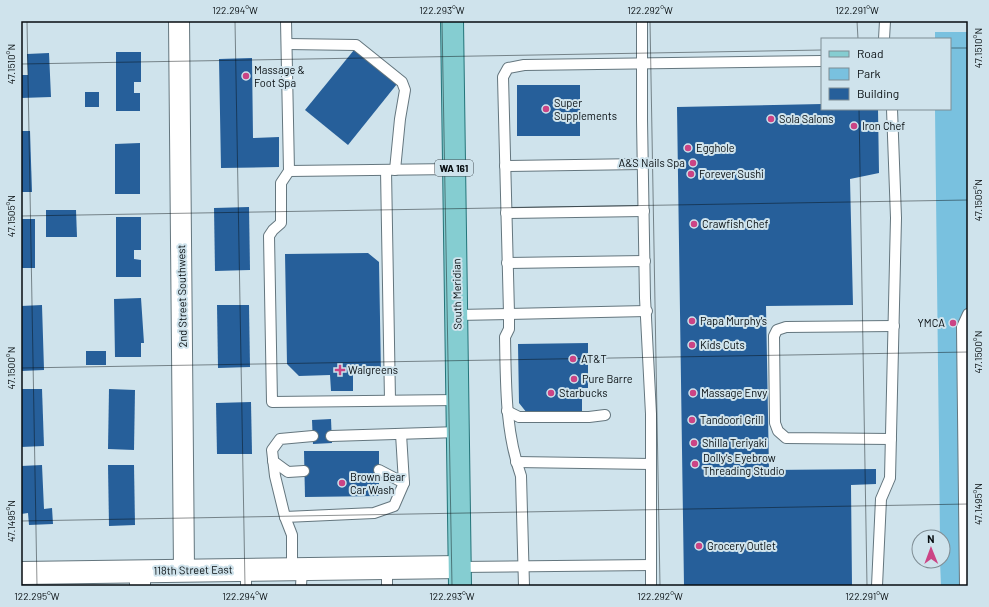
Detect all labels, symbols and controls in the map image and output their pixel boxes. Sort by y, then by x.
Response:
text: 122.294°W [212,4,258,16]
text: 122.293°W [419,4,465,16]
text: 122.292°W [627,4,673,16]
text: 122.291°W [835,4,879,16]
text: 47.1510°N [972,28,984,68]
legend [821,38,951,110]
text: 47.1510°N [5,44,17,84]
text: Road [857,46,884,60]
place label: Massage & Foot Spa [254,63,305,89]
text: Park [857,66,881,80]
marker: Massage & Foot Spa [241,71,251,81]
text: Building [857,86,899,100]
place label: Super Supplements [554,96,617,122]
marker: Super Supplements [541,104,551,114]
place label: Sola Salons [779,112,834,125]
marker: Sola Salons [766,114,776,124]
place label: Iron Chef [862,119,905,132]
marker: Iron Chef [849,121,859,131]
place label: Egghole [696,141,735,154]
marker: Egghole [683,143,693,153]
place label: A&S Nails Spa [618,156,685,169]
marker: A&S Nails Spa [688,158,698,168]
road number: WA 161 [435,160,473,176]
place label: Forever Sushi [699,167,764,180]
marker: Forever Sushi [686,169,696,179]
text: 47.1505°N [972,179,984,221]
text: 47.1505°N [5,195,17,237]
place label: Crawfish Chef [702,217,769,230]
marker: Crawfish Chef [689,219,699,229]
street label: 2nd Street Southwest [174,244,189,348]
street label: South Meridian [449,258,464,330]
place label: Papa Murphy's [700,314,767,327]
marker: Papa Murphy's [687,316,697,326]
place label: YMCA [918,316,945,329]
marker: YMCA [948,318,958,328]
text: 47.1500°N [972,331,984,373]
place label: Kids Cuts [700,338,745,351]
marker: Kids Cuts [687,340,697,350]
text: 47.1500°N [5,347,17,389]
place label: AT&T [581,352,607,365]
marker: AT&T [568,354,578,364]
place label: Walgreens [348,363,398,376]
marker: Walgreens [335,365,345,375]
place label: Pure Barre [582,372,633,385]
marker: Pure Barre [569,374,579,384]
place label: Starbucks [559,386,607,399]
place label: Massage Envy [701,386,767,399]
marker: Starbucks [546,388,556,398]
marker: Massage Envy [688,388,698,398]
place label: Tandoori Grill [700,413,763,426]
marker: Tandoori Grill [687,415,697,425]
place label: Shilla Teriyaki [702,436,767,449]
marker: Shilla Teriyaki [689,438,699,448]
place label: Dolly's Eyebrow Threading Studio [703,451,785,477]
marker: Dolly's Eyebrow Threading Studio [690,459,700,469]
place label: Brown Bear Car Wash [350,470,405,496]
marker: Brown Bear Car Wash [337,478,347,488]
text: 47.1495°N [972,483,984,525]
text: 47.1495°N [5,500,17,542]
north arrow [911,529,951,569]
text: N [927,532,935,545]
place label: Grocery Outlet [707,539,776,552]
marker: Grocery Outlet [694,541,704,551]
street label: 118th Street East [153,562,233,577]
text: 122.295°W [14,590,60,602]
text: 122.294°W [222,590,268,602]
text: 122.293°W [429,590,475,602]
text: 122.292°W [637,590,683,602]
text: 122.291°W [845,590,889,602]

